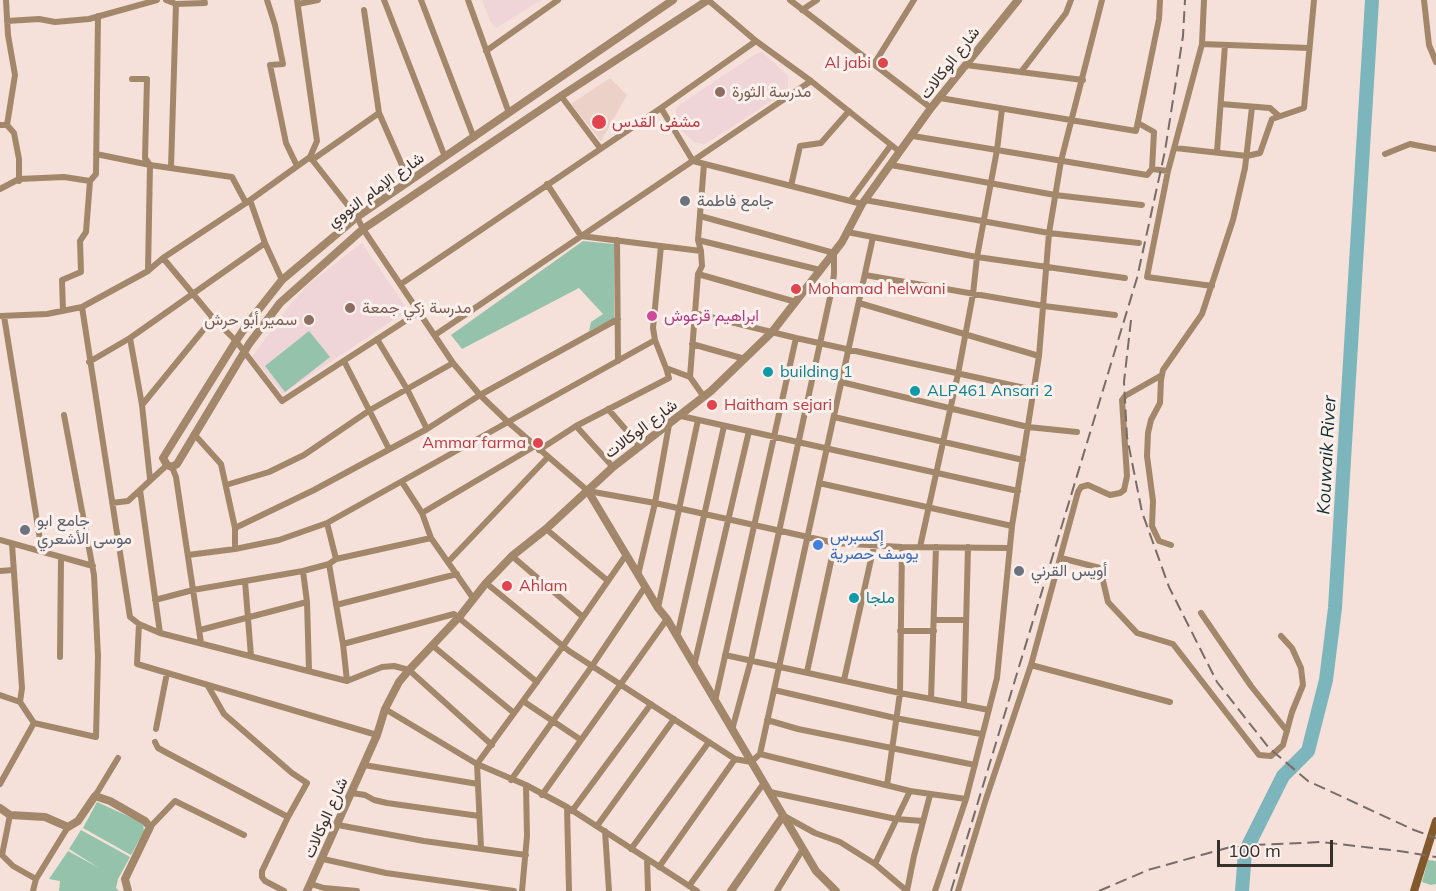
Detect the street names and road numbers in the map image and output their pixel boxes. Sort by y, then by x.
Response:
street label: شارع الوكالات [916,23,984,103]
street label: شارع الإمام النووي [324,148,428,232]
street label: شارع الوكالات [601,395,681,463]
street label: شارع الوكالات [300,775,352,861]

